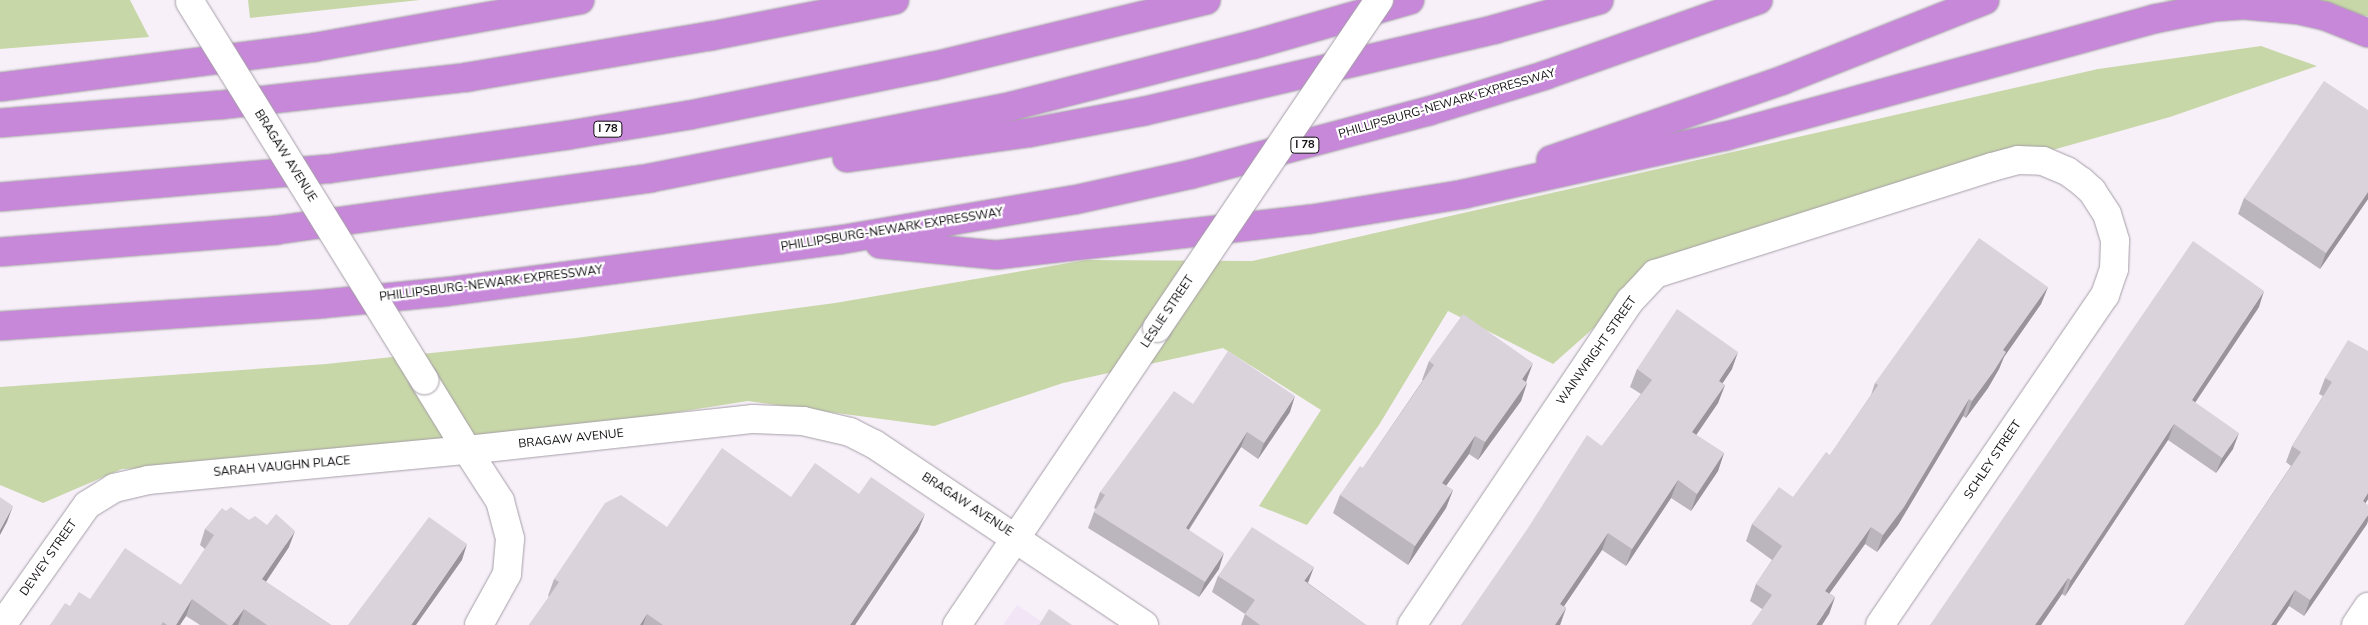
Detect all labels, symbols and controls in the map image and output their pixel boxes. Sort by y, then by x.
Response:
street label: PHILLIPSBURG-NEWARK EXPRESSWAY [1337,66,1557,142]
street label: BRAGAW AVENUE [251,107,319,205]
road number: I 78 [593,120,623,138]
road number: I 78 [1290,136,1320,154]
street label: PHILLIPSBURG-NEWARK EXPRESSWAY [780,205,1004,255]
street label: PHILLIPSBURG-NEWARK EXPRESSWAY [379,263,603,305]
street label: LESLIE STREET [1139,273,1197,351]
street label: WAINWRIGHT STREET [1554,294,1640,408]
street label: SCHLEY STREET [1961,418,2025,502]
street label: BRAGAW AVENUE [518,426,624,452]
street label: SARAH VAUGHN PLACE [213,454,351,480]
street label: BRAGAW AVENUE [919,470,1015,540]
street label: DEWEY STREET [17,517,81,599]

